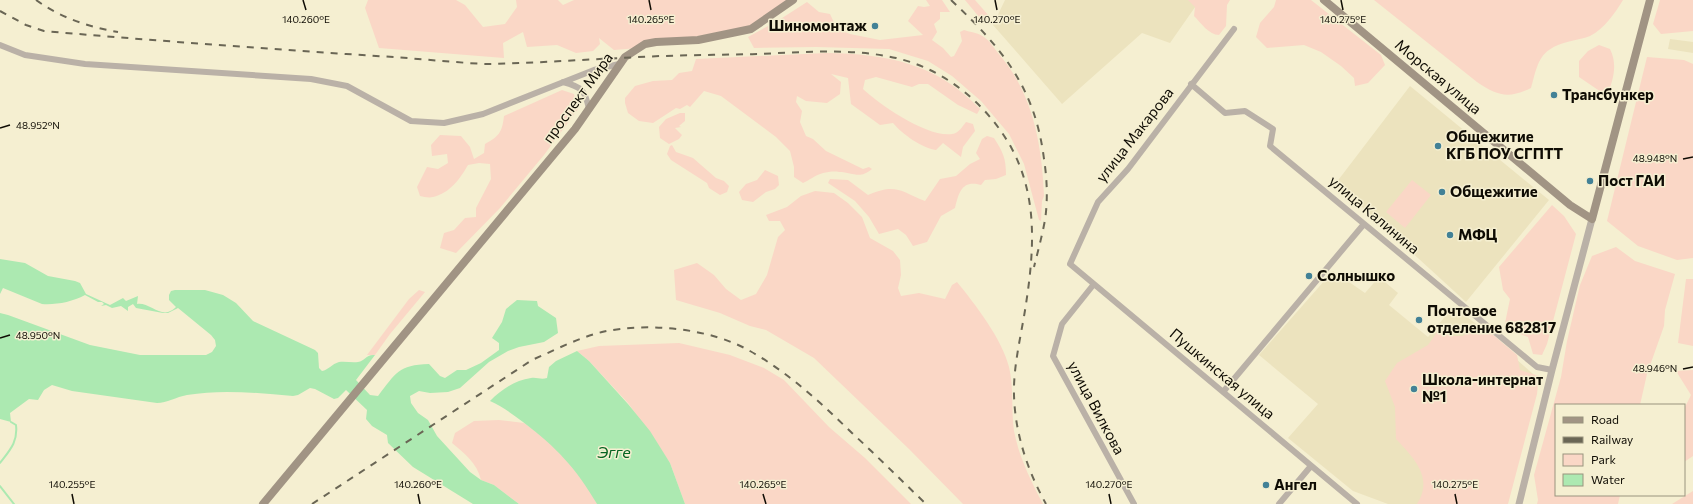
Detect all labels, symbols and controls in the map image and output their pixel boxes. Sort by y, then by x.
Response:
text: 140.260°E [282,13,330,25]
text: 140.265°E [628,13,675,25]
text: 140.270°E [974,13,1021,25]
text: 140.275°E [1320,13,1366,25]
place label: Шиномонтаж [768,16,867,34]
marker: Шиномонтаж [870,21,880,31]
street label: Морская улица [1392,35,1485,118]
street label: проспект Мира [538,49,616,146]
street label: улица Макарова [1092,83,1177,185]
place label: Трансбункер [1562,85,1654,103]
marker: Трансбункер [1549,90,1559,100]
text: 48.952°N [16,119,60,131]
place label: Общежитие КГБ ПОУ СГПТТ [1446,127,1564,162]
marker: Общежитие КГБ ПОУ СГПТТ [1433,141,1443,151]
text: 48.948°N [1633,152,1677,164]
street label: улица Калинина [1326,171,1424,257]
place label: Пост ГАИ [1598,171,1665,189]
marker: Пост ГАИ [1585,176,1595,186]
place label: Общежитие [1450,182,1538,200]
marker: Общежитие [1437,187,1447,197]
place label: МФЦ [1458,225,1498,243]
marker: МФЦ [1445,230,1455,240]
place label: Солнышко [1317,266,1395,284]
marker: Солнышко [1304,271,1314,281]
place label: Почтовое отделение 682817 [1427,301,1556,336]
marker: Почтовое отделение 682817 [1414,315,1424,325]
street label: Пушкинская улица [1166,324,1279,422]
text: 48.950°N [16,329,60,341]
street label: улица Вилкова [1065,358,1129,457]
text: 48.946°N [1633,362,1677,374]
place label: Школа-интернат №1 [1422,370,1543,405]
marker: Школа-интернат №1 [1409,384,1419,394]
legend [1555,404,1685,496]
text: Road [1591,412,1619,426]
text: Railway [1591,432,1633,446]
water label: Эгге [597,442,631,461]
text: Park [1591,452,1617,466]
text: Water [1591,472,1625,486]
place label: Ангел [1274,475,1317,493]
text: 140.255°E [49,478,95,490]
text: 140.260°E [394,478,442,490]
text: 140.265°E [740,478,787,490]
text: 140.270°E [1086,478,1133,490]
text: 140.275°E [1432,478,1478,490]
marker: Ангел [1261,480,1271,490]

